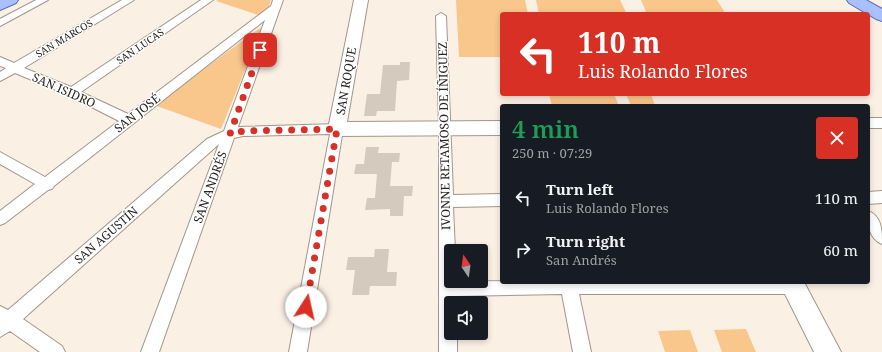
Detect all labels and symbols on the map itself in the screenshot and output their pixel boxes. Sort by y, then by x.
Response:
street label: SAN MARCOS [33,15,95,61]
street label: SAN LUCAS [113,25,167,67]
pin [243,33,277,67]
street label: IVONNE RETAMOSO DE ÍÑIGUEZ [434,42,454,230]
street label: SAN ROQUE [332,46,360,116]
street label: SAN ISIDRO [30,68,98,112]
street label: SAN JOSÉ [110,90,164,136]
street label: SAN ANDRÉS [189,149,231,225]
street label: SAN AGUSTÍN [70,202,142,268]
north arrow [444,244,488,288]
position arrow [285,286,327,328]

